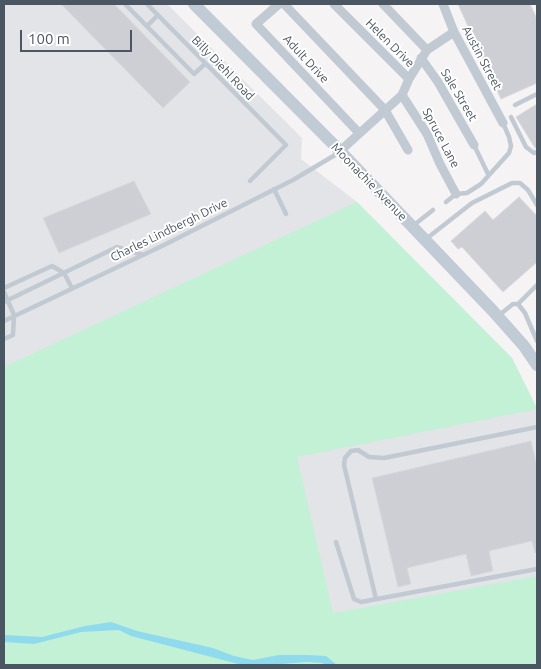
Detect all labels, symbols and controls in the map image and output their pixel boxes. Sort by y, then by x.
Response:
street label: Helen Drive [363,16,417,70]
scale bar [22,20,135,52]
street label: Austin Street [459,23,505,93]
text: 100 m [28,30,70,47]
street label: Adult Drive [280,32,332,86]
street label: Billy Diehl Road [189,33,257,103]
street label: Sale Street [438,66,480,124]
street label: Spruce Lane [419,106,463,170]
street label: Moonachie Avenue [328,140,410,224]
street label: Charles Lindbergh Drive [108,195,230,265]

